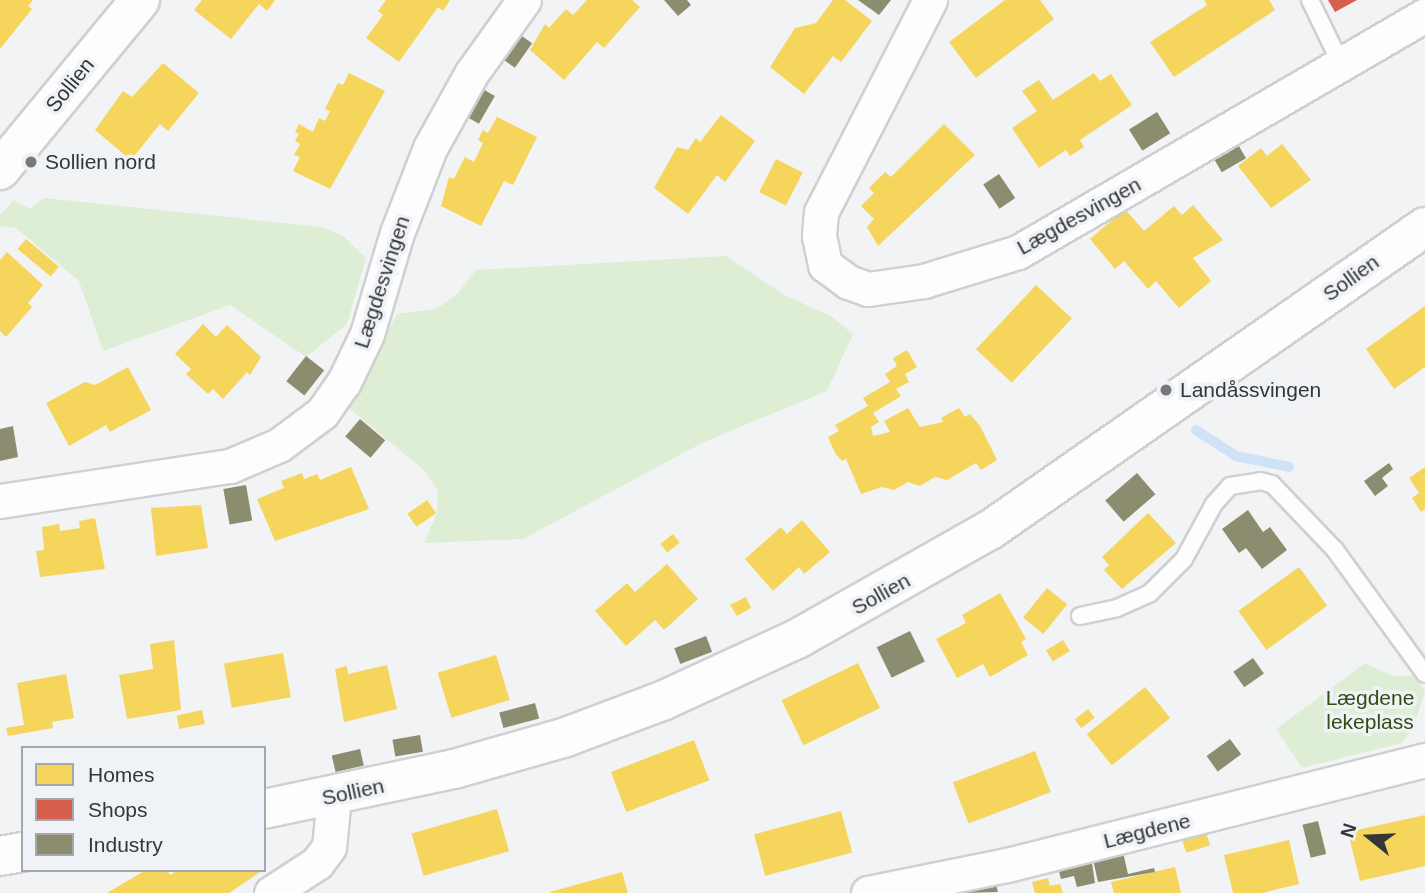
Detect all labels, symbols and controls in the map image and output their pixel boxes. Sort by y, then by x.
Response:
street label: Sollien [40,53,100,117]
place label: Sollien nord [45,149,156,175]
marker: Sollien nord [23,154,39,170]
street label: Lægdesvingen [1013,172,1145,260]
street label: Lægdesvingen [349,213,415,351]
street label: Sollien [1318,249,1384,307]
place label: Landåssvingen [1180,377,1321,403]
marker: Landåssvingen [1158,382,1174,398]
street label: Sollien [847,568,915,620]
park label: Lægdene lekeplass [1326,685,1414,735]
legend [21,746,266,872]
text: Homes [88,763,155,786]
street label: Sollien [320,773,386,811]
text: Shops [88,798,148,821]
north arrow [1334,802,1404,872]
street label: Lægdene [1101,808,1193,854]
text: N [1336,821,1361,840]
text: Industry [88,833,163,856]

